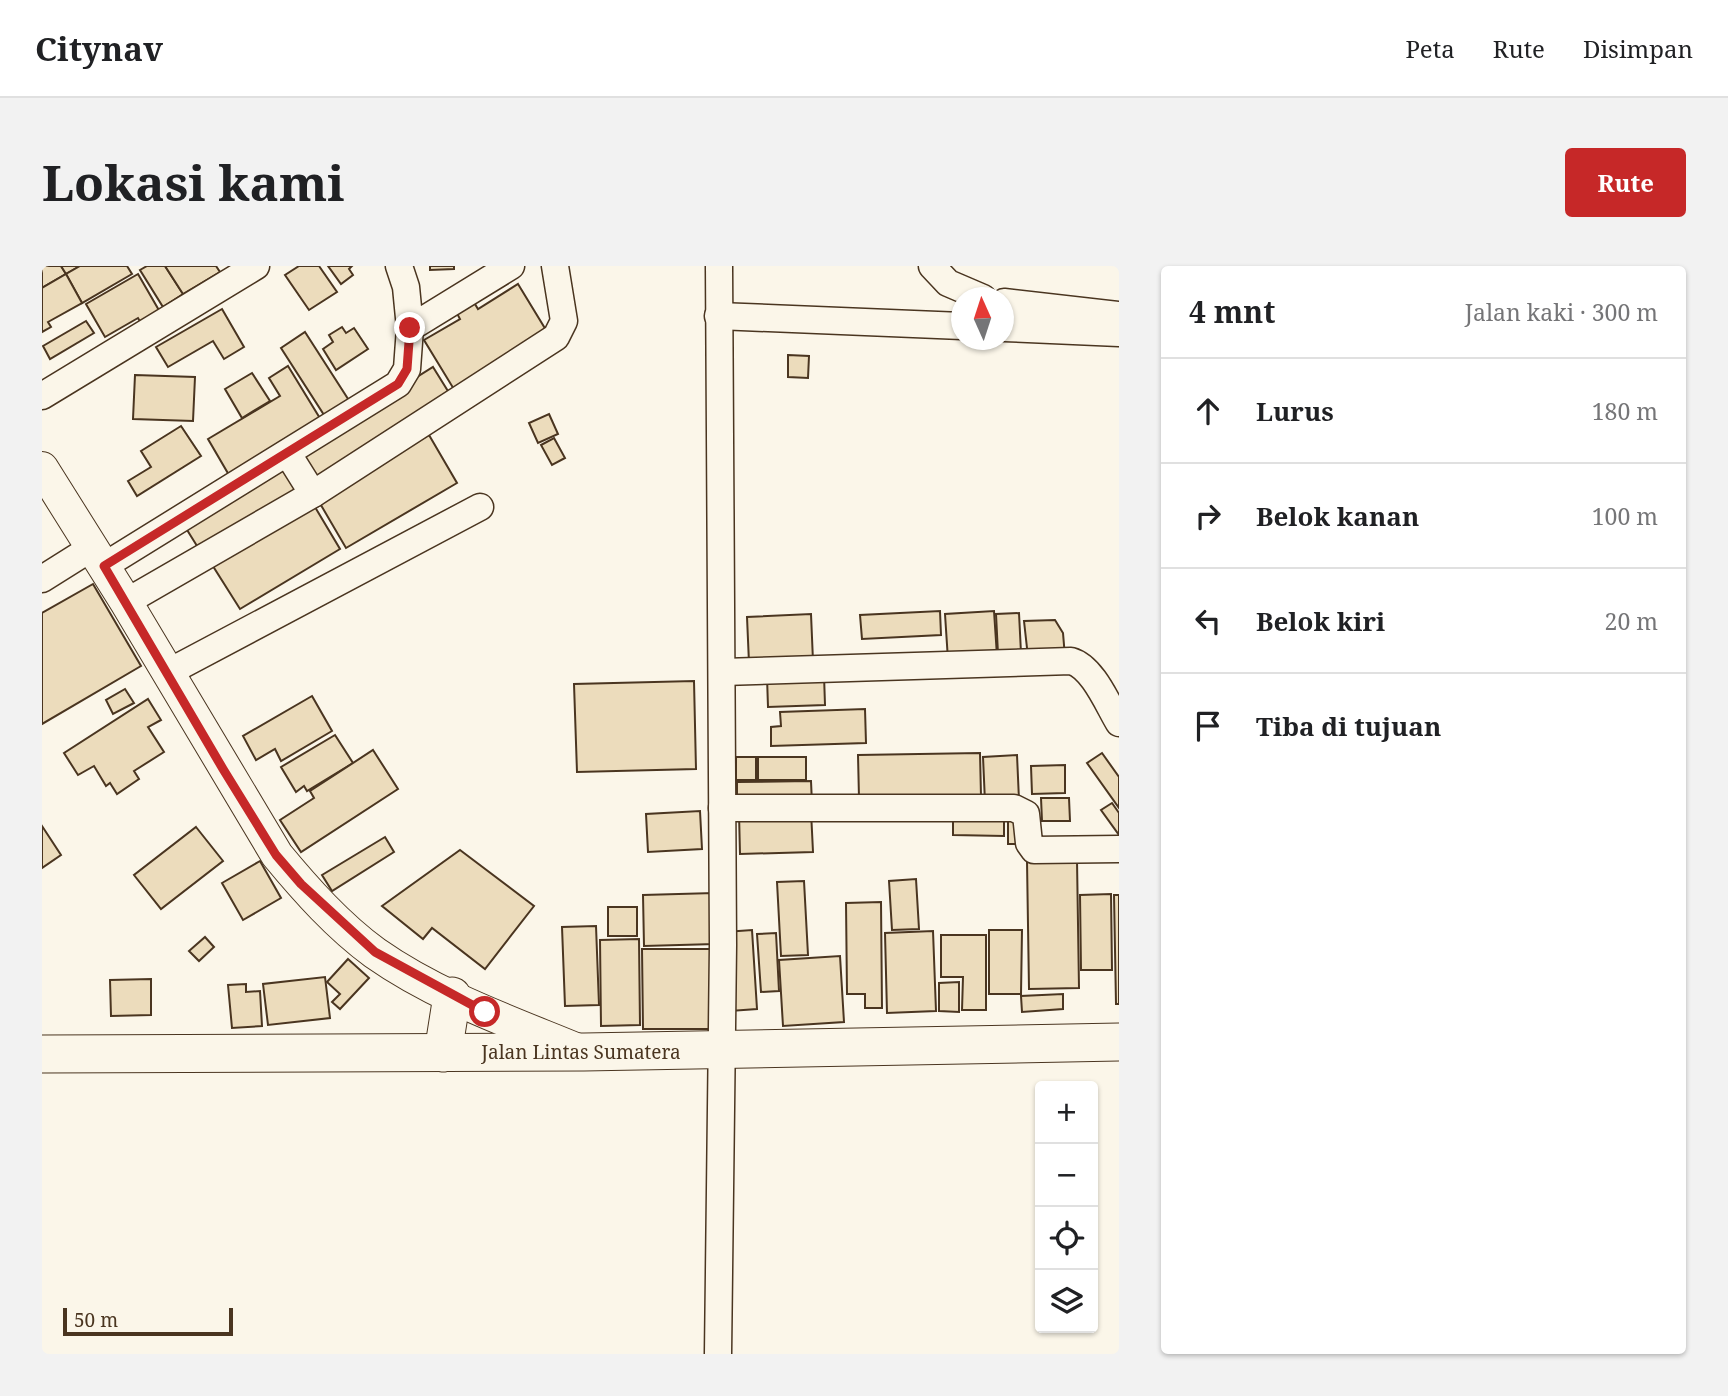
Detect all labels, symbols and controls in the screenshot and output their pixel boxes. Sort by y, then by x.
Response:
text: Citynav [35,26,163,71]
text: Peta [1405,32,1455,65]
text: Rute [1493,32,1545,65]
text: Disimpan [1583,32,1693,65]
button: Rute [1565,148,1686,217]
text: Lokasi kami [42,149,344,215]
north arrow [951,287,1014,350]
text: 4 mnt [1189,291,1276,332]
text: Jalan kaki · 300 m [1465,296,1658,328]
route end [394,312,425,343]
icon: ahead [1189,392,1227,430]
text: Lurus [1256,393,1334,429]
text: 180 m [1592,395,1658,427]
icon: right [1189,497,1227,535]
text: Belok kanan [1256,498,1419,534]
text: 100 m [1592,500,1658,532]
icon: left [1189,602,1227,640]
text: Belok kiri [1256,603,1385,639]
text: 20 m [1605,605,1658,637]
icon: arrive [1189,707,1227,745]
text: Tiba di tujuan [1256,708,1441,744]
route start [469,996,500,1027]
street label: Jalan Lintas Sumatera [480,1039,681,1065]
map controls [1035,1081,1098,1333]
button: + [1035,1081,1098,1144]
button: − [1035,1144,1098,1207]
button: locate [1035,1207,1098,1270]
button: layers [1035,1270,1098,1333]
scale bar [63,1305,233,1337]
text: 50 m [74,1307,118,1333]

